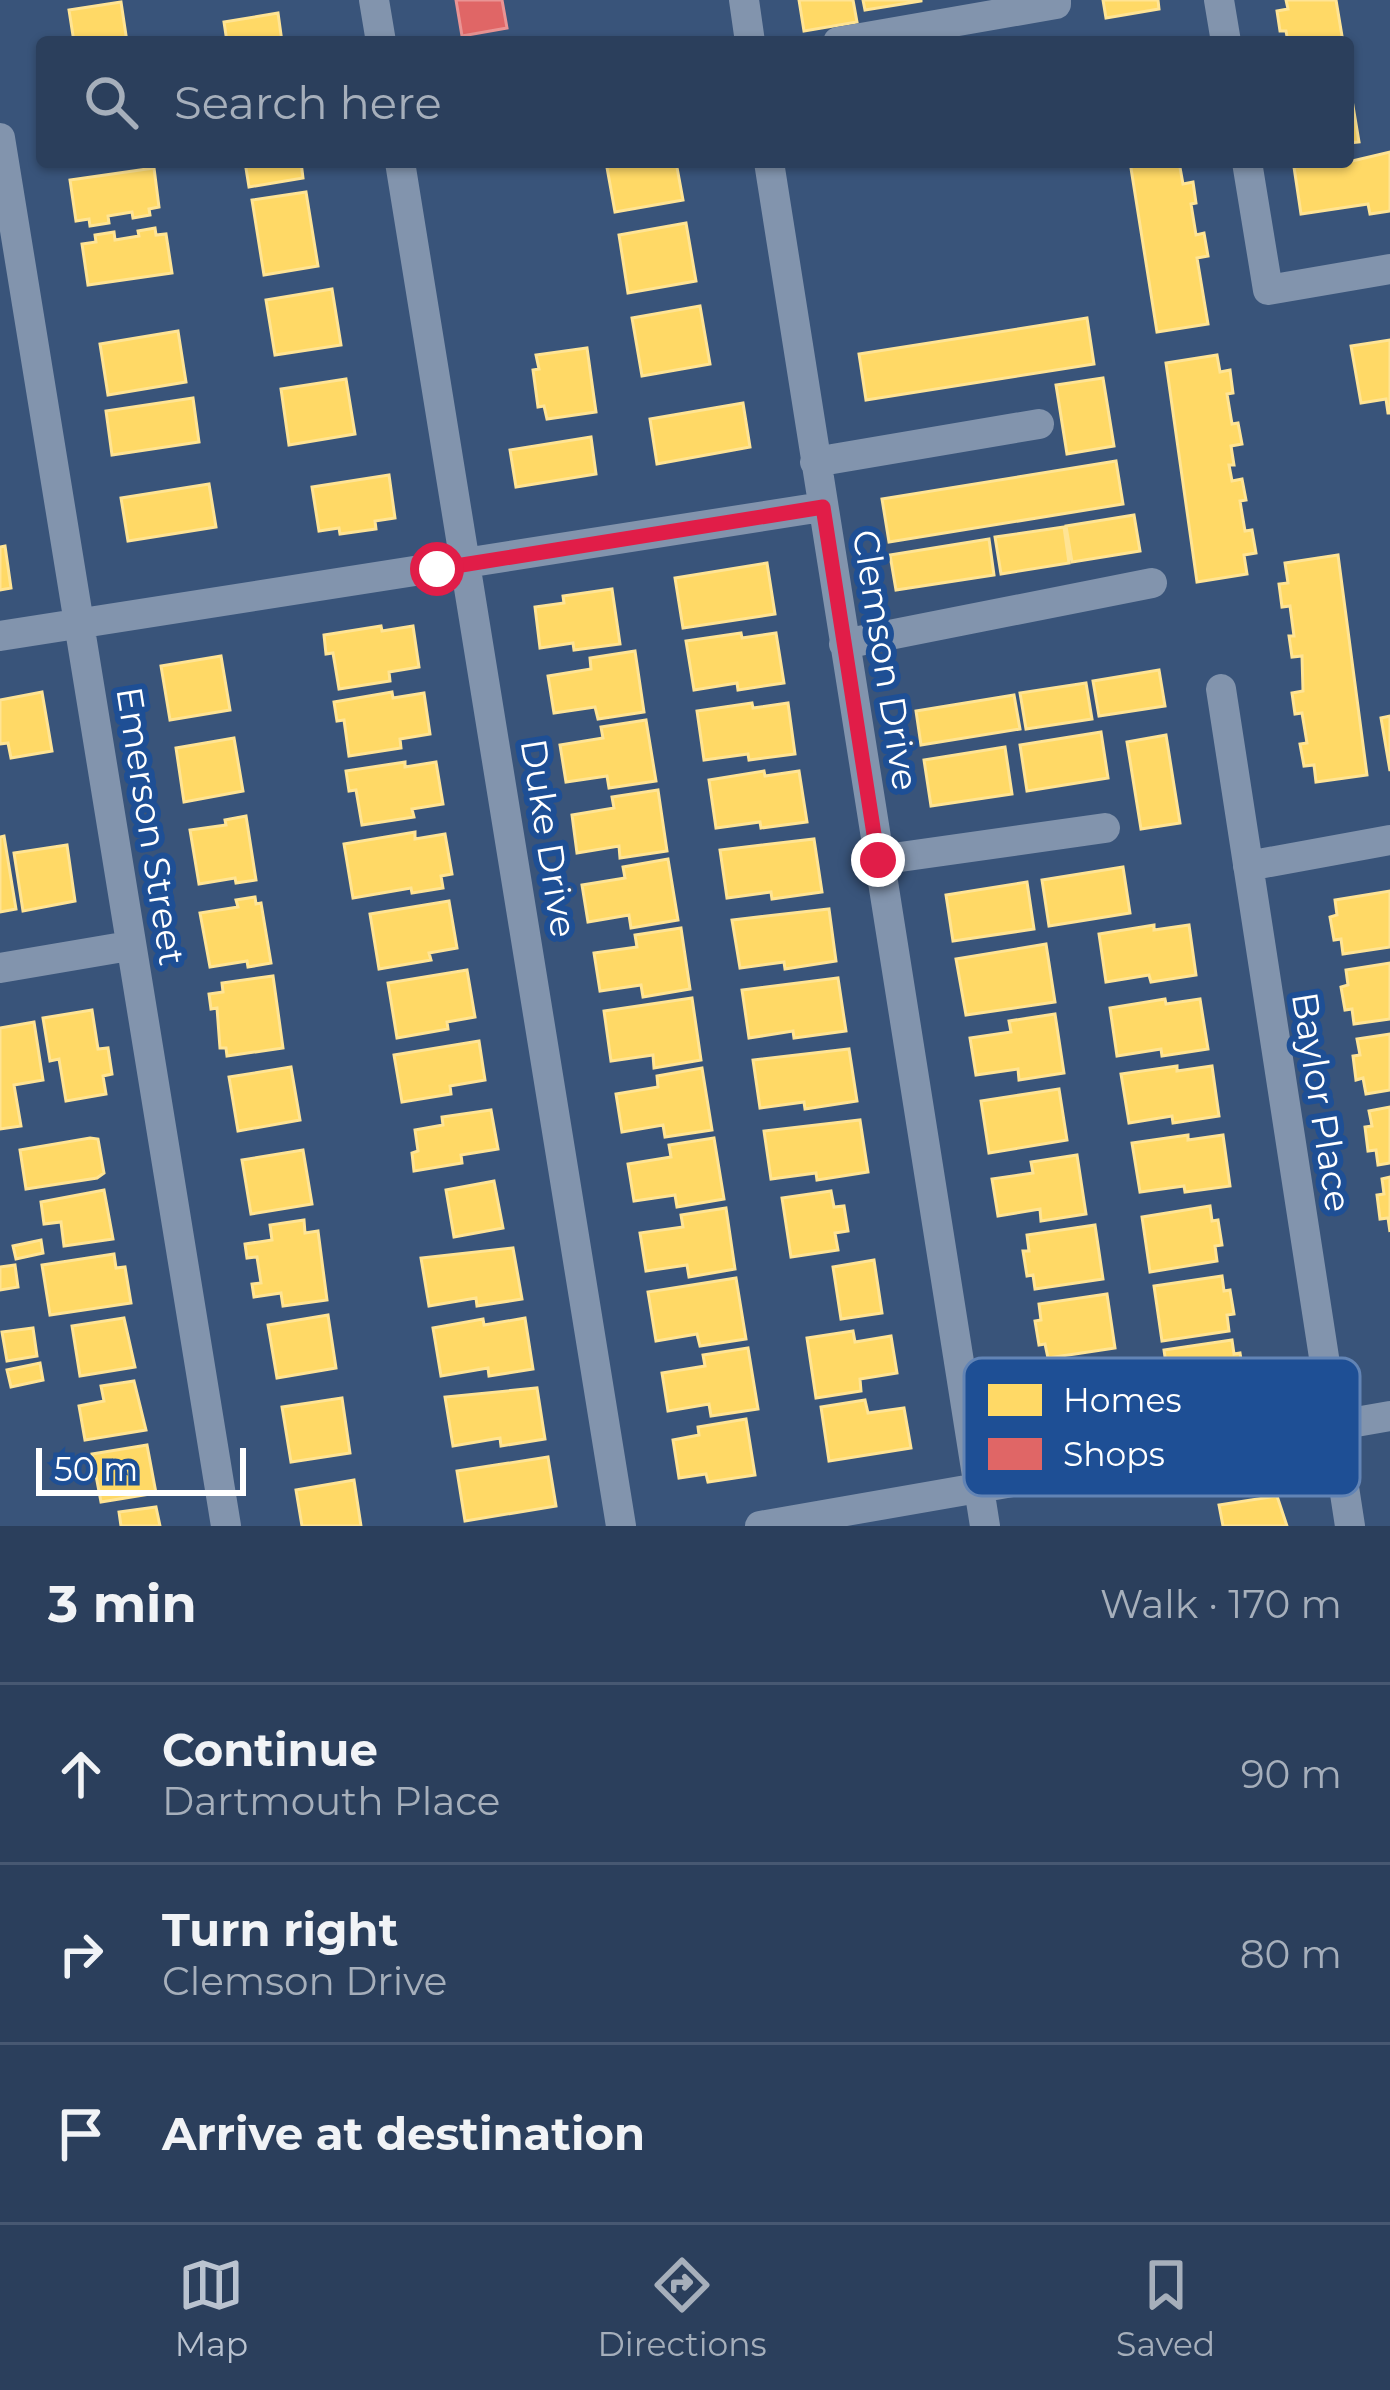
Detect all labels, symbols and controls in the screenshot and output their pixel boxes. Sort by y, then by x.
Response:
search box [36,36,1354,168]
icon: search [78,69,144,135]
text: Search here [174,75,442,130]
street label: Clemson Drive [844,526,928,794]
route start [410,542,464,596]
street label: Emerson Street [107,684,195,968]
street label: Duke Drive [512,736,586,940]
route end [851,833,905,887]
street label: Baylor Place [1283,989,1361,1215]
legend [964,1358,1360,1496]
text: Homes [1063,1380,1182,1420]
text: Shops [1063,1434,1165,1474]
scale bar [36,1442,246,1495]
text: 50 m [54,1449,138,1489]
text: 3 min [48,1573,197,1635]
text: Walk · 170 m [1100,1580,1342,1628]
text: Continue [162,1722,378,1777]
icon: ahead [48,1741,114,1807]
text: 90 m [1241,1750,1342,1798]
text: Dartmouth Place [162,1777,500,1825]
text: Turn right [162,1902,398,1957]
icon: right [48,1921,114,1987]
text: 80 m [1240,1930,1342,1978]
text: Clemson Drive [162,1957,447,2005]
icon: arrive [48,2101,114,2167]
text: Arrive at destination [162,2106,645,2161]
tab: Map [175,2252,248,2364]
tab: Directions [598,2252,767,2364]
tab: Saved [1116,2252,1215,2364]

